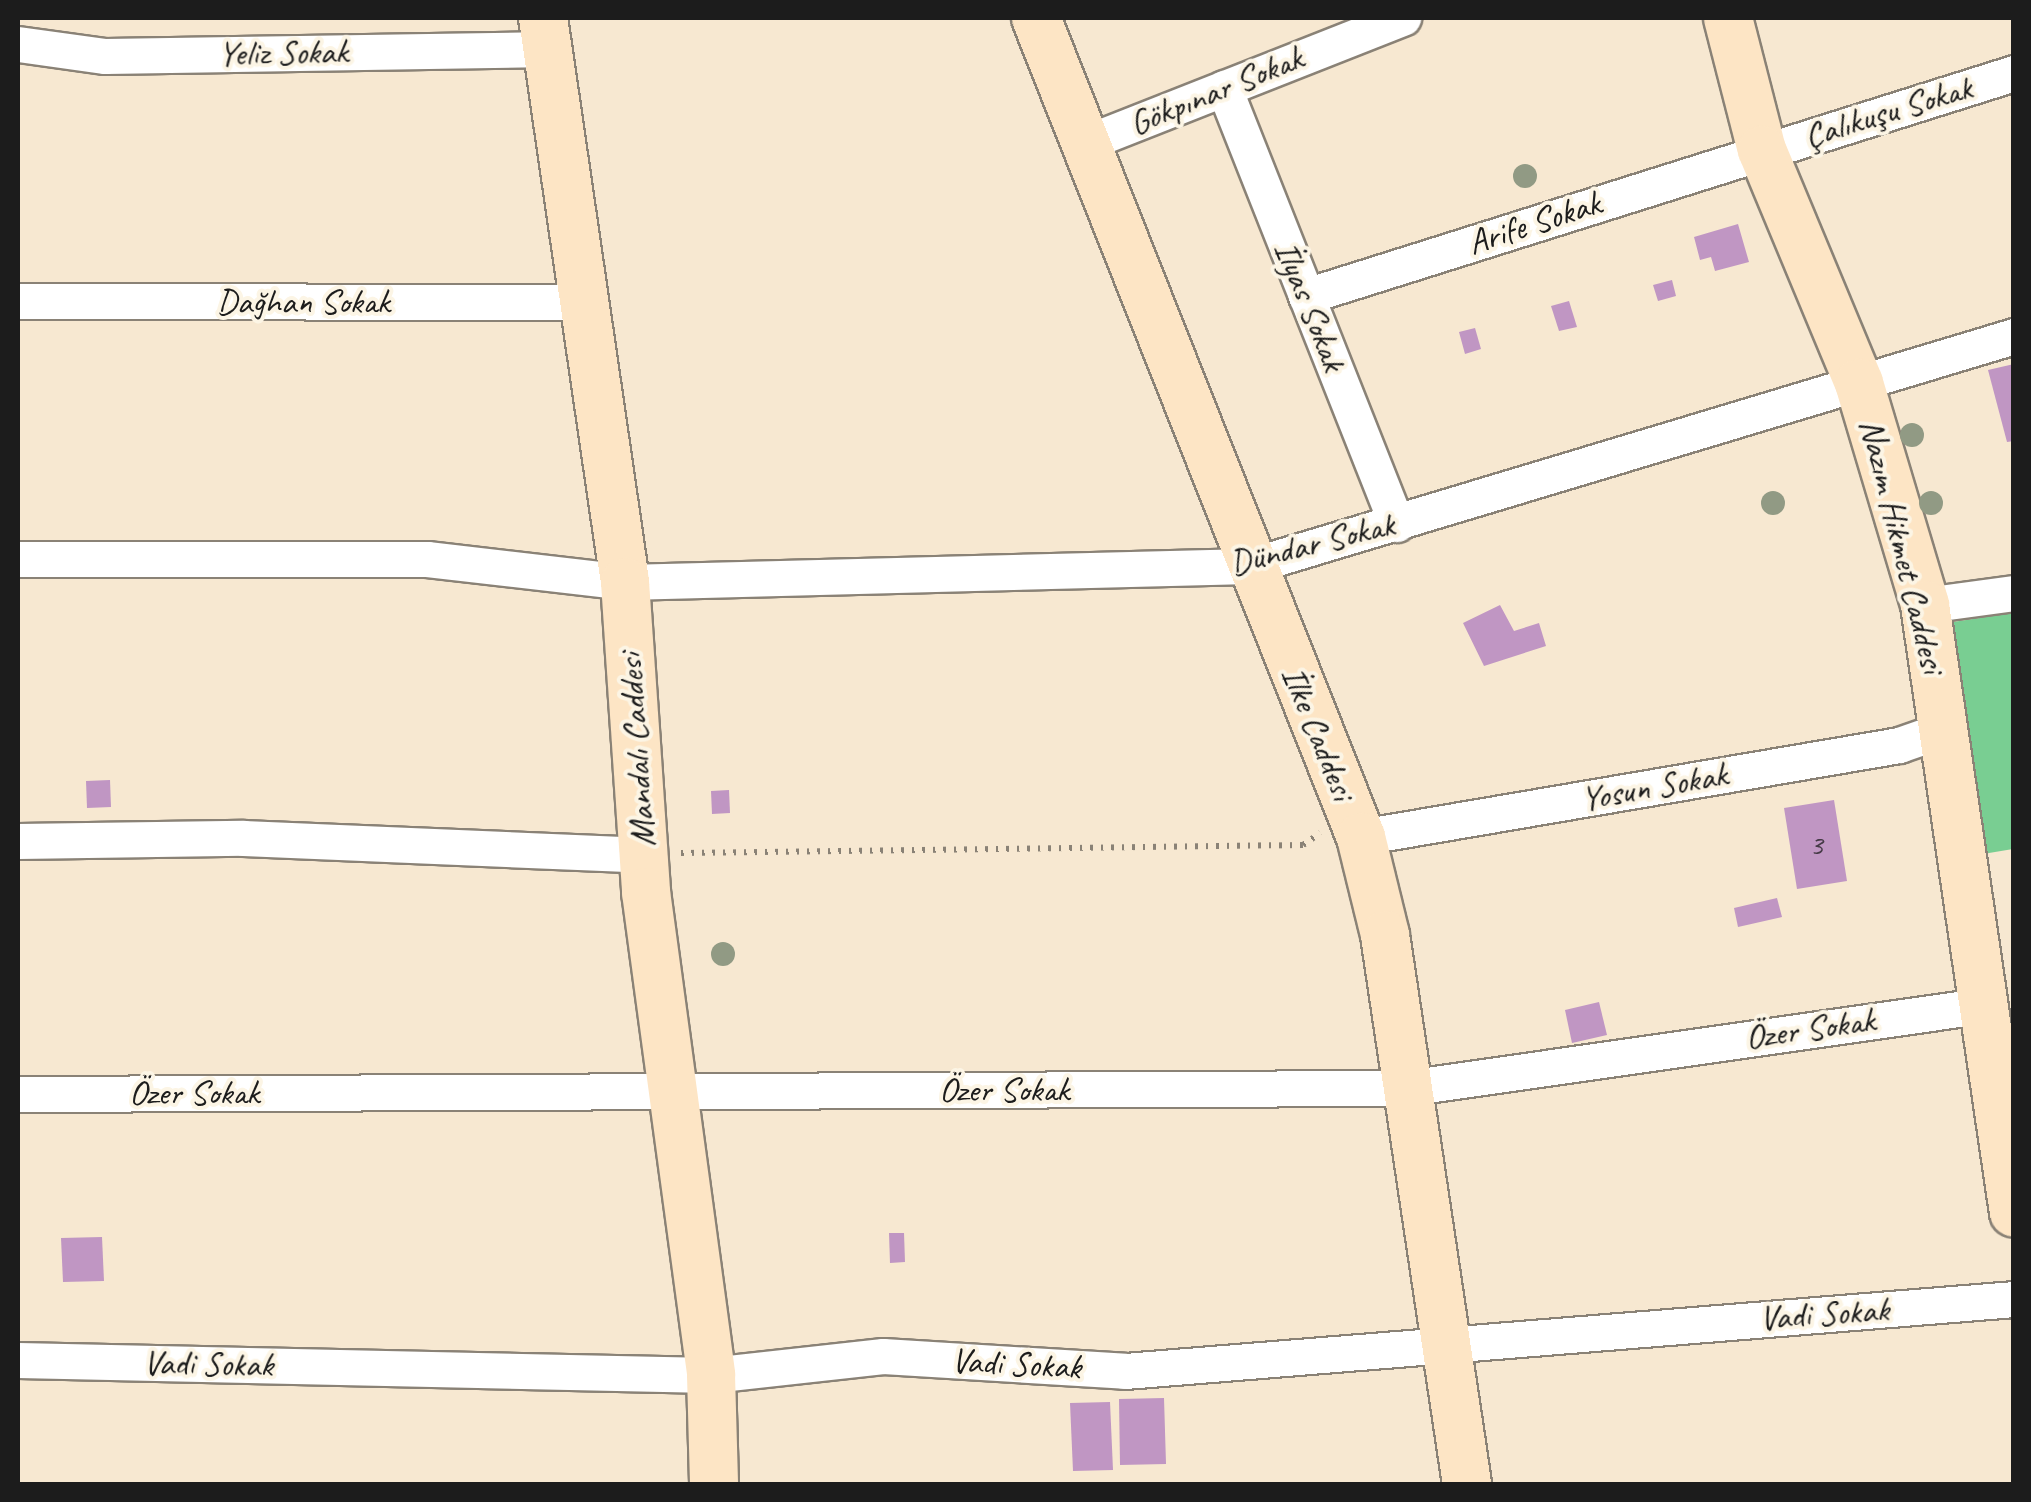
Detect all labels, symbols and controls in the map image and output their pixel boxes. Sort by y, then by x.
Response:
street label: Yeliz Sokak [219,31,347,75]
street label: Gökpınar Sokak [1123,37,1309,145]
street label: Çalıkuşu Sokak [1799,67,1977,157]
street label: Arife Sokak [1463,182,1605,264]
street label: İlyas Sokak [1265,235,1355,377]
street label: Dağhan Sokak [217,281,389,323]
street label: Nazım Hikmet Caddesi [1850,413,1954,679]
street label: Dündar Sokak [1226,503,1398,585]
street label: Mandalı Caddesi [609,652,665,848]
street label: İlke Caddesi [1272,659,1364,807]
street label: Yosun Sokak [1579,754,1729,820]
house number: 3 [1809,826,1823,862]
street label: Özer Sokak [1743,999,1877,1059]
street label: Özer Sokak [939,1069,1069,1111]
street label: Özer Sokak [129,1072,259,1114]
street label: Vadi Sokak [1759,1289,1889,1339]
street label: Vadi Sokak [951,1340,1081,1388]
street label: Vadi Sokak [144,1342,272,1386]

